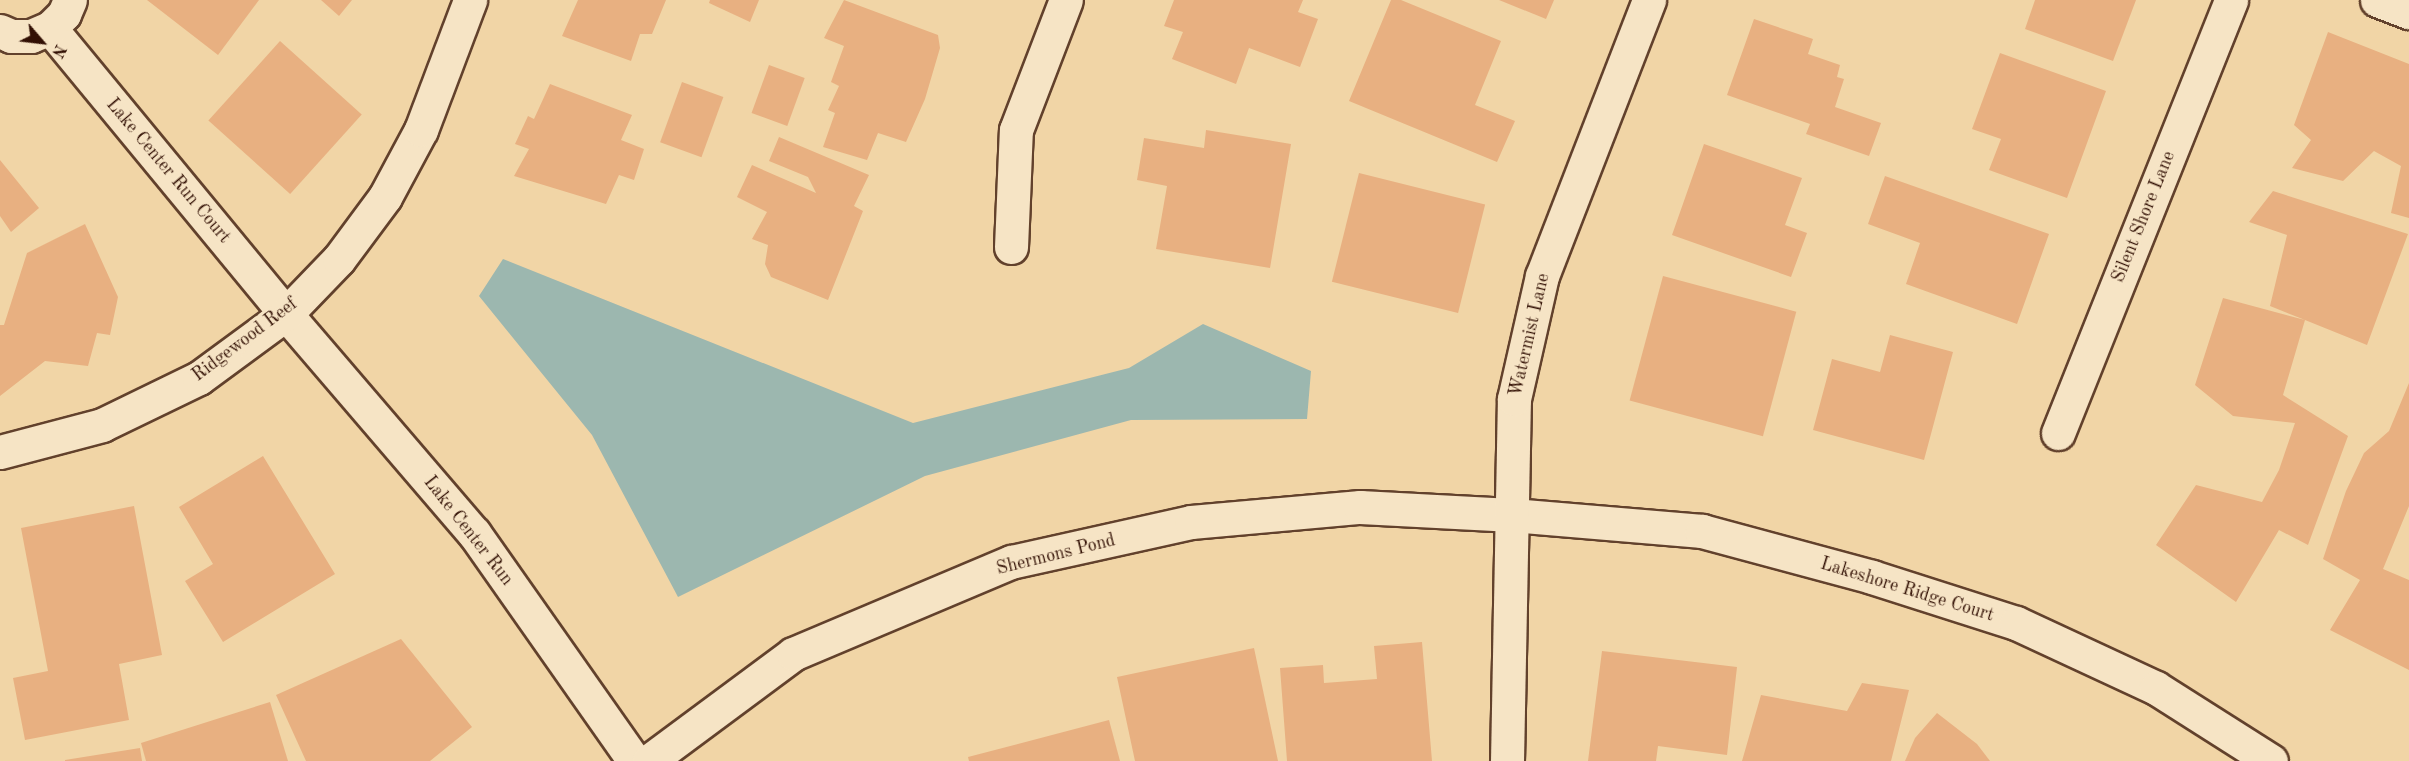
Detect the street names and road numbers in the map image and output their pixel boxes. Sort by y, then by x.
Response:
street label: Lake Center Run Court [101,94,235,248]
street label: Silent Shore Lane [2108,148,2180,286]
street label: Watermist Lane [1505,271,1555,399]
street label: Ridgewood Reef [188,293,302,387]
street label: Lake Center Run [419,472,517,590]
street label: Shermons Pond [994,530,1118,580]
street label: Lakeshore Ridge Court [1818,553,1996,627]

